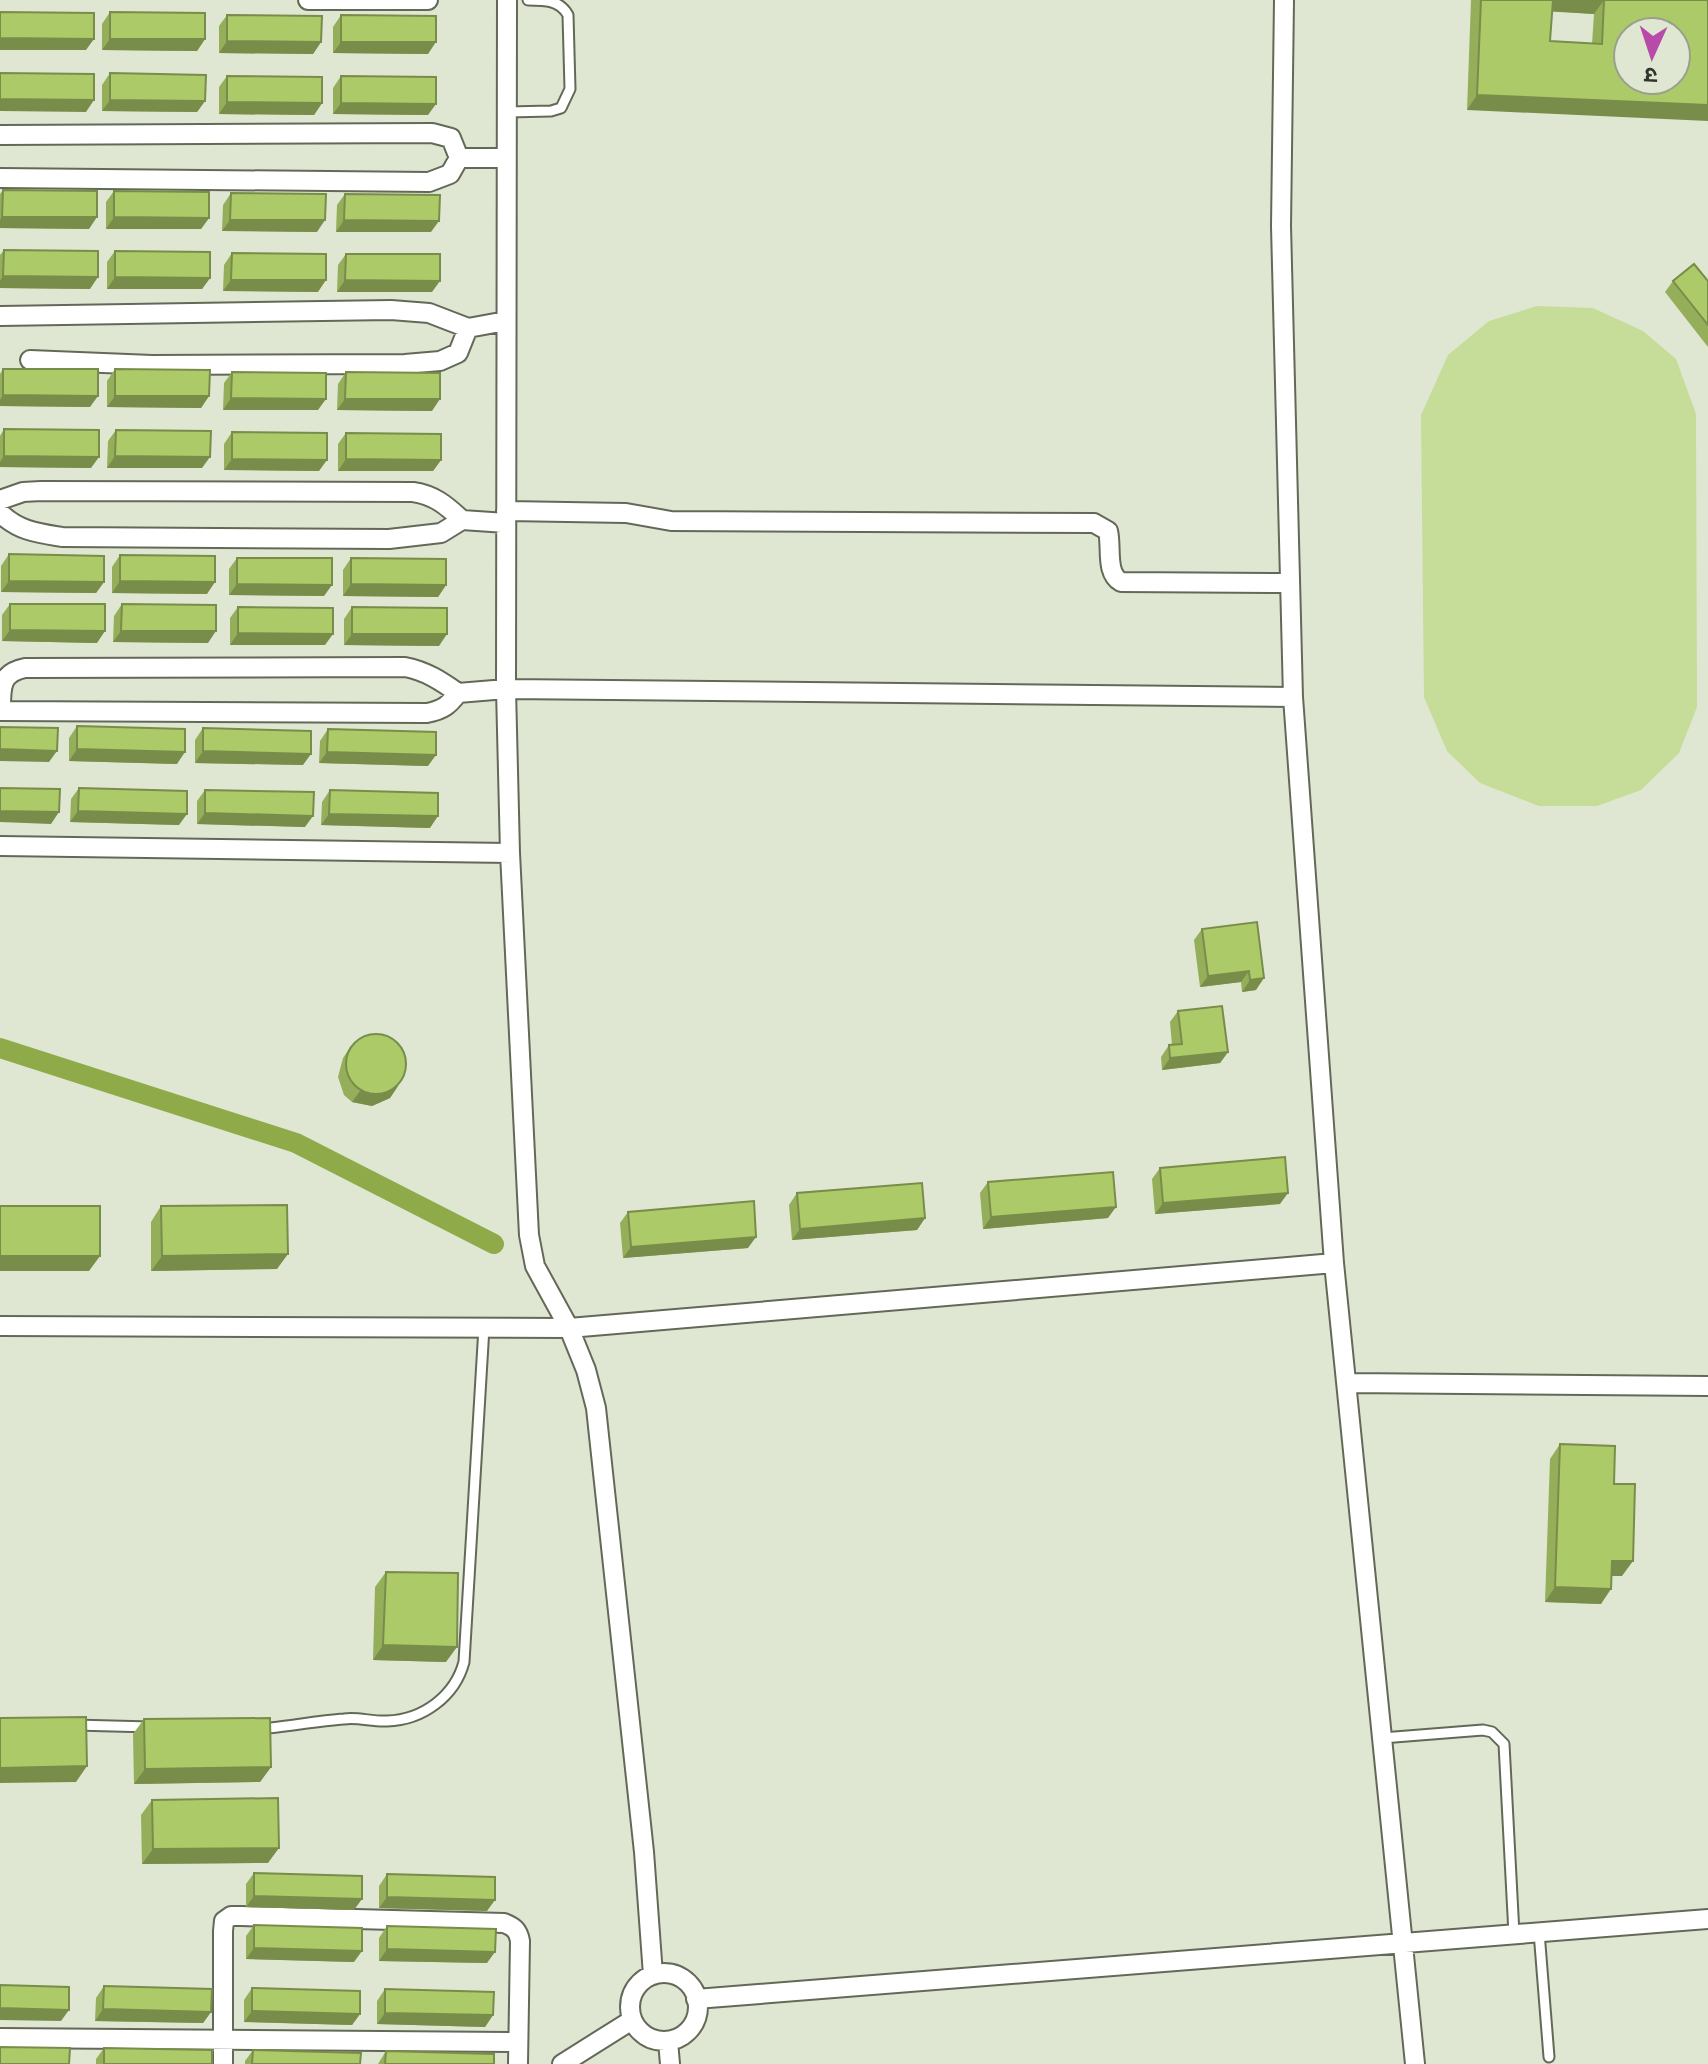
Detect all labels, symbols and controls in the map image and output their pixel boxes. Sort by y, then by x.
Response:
north arrow [1612,16,1692,96]
text: उ [1643,62,1658,89]

